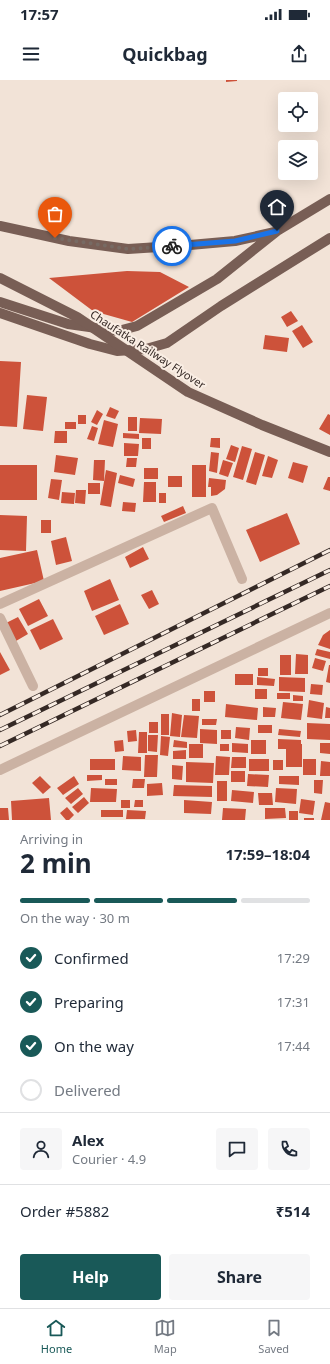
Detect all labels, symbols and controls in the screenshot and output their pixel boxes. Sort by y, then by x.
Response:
text: 17:57 [20,4,59,24]
text: Quickbag [122,42,208,66]
icon: menu [20,43,42,65]
icon: share [288,43,310,65]
map controls [278,92,318,180]
button: locate [278,92,318,132]
button: layers [278,140,318,180]
pin [260,190,294,231]
icon: home [266,196,288,218]
pin [38,197,72,238]
icon: bag [44,203,66,225]
courier [152,226,192,266]
icon: bike [161,235,183,257]
street label: Chaufatka Railway Flyover [88,306,209,392]
text: Arriving in [20,830,83,848]
text: 17:59–18:04 [225,844,310,864]
text: 2 min [20,845,92,881]
text: On the way · 30 m [20,909,130,927]
icon: check [20,947,42,969]
text: Confirmed [54,948,129,968]
text: 17:29 [277,949,310,967]
icon: check [20,991,42,1013]
text: Preparing [54,992,124,1012]
text: 17:31 [277,993,310,1011]
icon: check [20,1035,42,1057]
text: On the way [54,1036,134,1056]
text: 17:44 [277,1037,310,1055]
text: Delivered [54,1080,121,1100]
button: person [20,1128,62,1170]
button: chat [216,1128,258,1170]
button: phone [268,1128,310,1170]
text: Alex [72,1130,104,1150]
text: Courier · 4.9 [72,1150,146,1168]
text: Order #5882 [20,1201,109,1221]
text: ₹514 [276,1201,310,1221]
button: Help [20,1254,161,1300]
button: Share [169,1254,310,1300]
tab: Home [41,1317,72,1356]
tab: Map [154,1317,177,1356]
tab: Saved [258,1317,289,1356]

